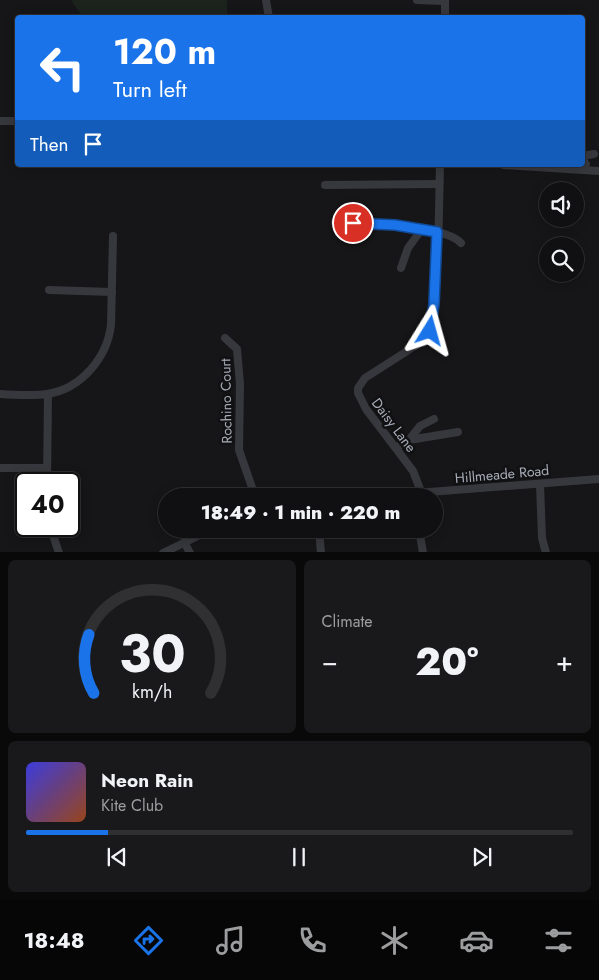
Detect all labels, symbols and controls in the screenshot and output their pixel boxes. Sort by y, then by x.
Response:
text: 120 m [113,27,216,77]
icon: left [30,35,95,100]
text: Turn left [113,73,187,105]
icon: arrive [79,130,107,158]
text: Then [30,131,69,158]
map controls [539,182,584,282]
button: sound [539,182,584,227]
pin [332,202,374,244]
icon: arrive [339,209,367,237]
button: search [539,237,584,282]
position arrow [403,304,455,356]
street label: Rochino Court [215,358,237,444]
street label: Daisy Lane [367,394,421,456]
street label: Hillmeade Road [454,460,550,488]
speed limit sign: 40 [15,472,80,537]
text: 18:49 · 1 min · 220 m [201,499,400,526]
text: Climate [322,610,373,633]
text: 30 [118,616,185,692]
text: 20° [415,634,479,689]
text: − [322,641,338,682]
text: + [556,641,573,682]
text: km/h [132,679,172,705]
text: Neon Rain [101,767,194,794]
text: Kite Club [101,794,163,817]
icon: previous [103,843,131,871]
icon: pause [285,843,313,871]
icon: next [468,843,496,871]
icon: directions [131,923,166,958]
icon: music [213,923,248,958]
icon: phone [295,923,330,958]
icon: climate [377,923,412,958]
icon: car [459,923,494,958]
icon: filters [541,923,576,958]
text: 18:48 [23,924,85,956]

